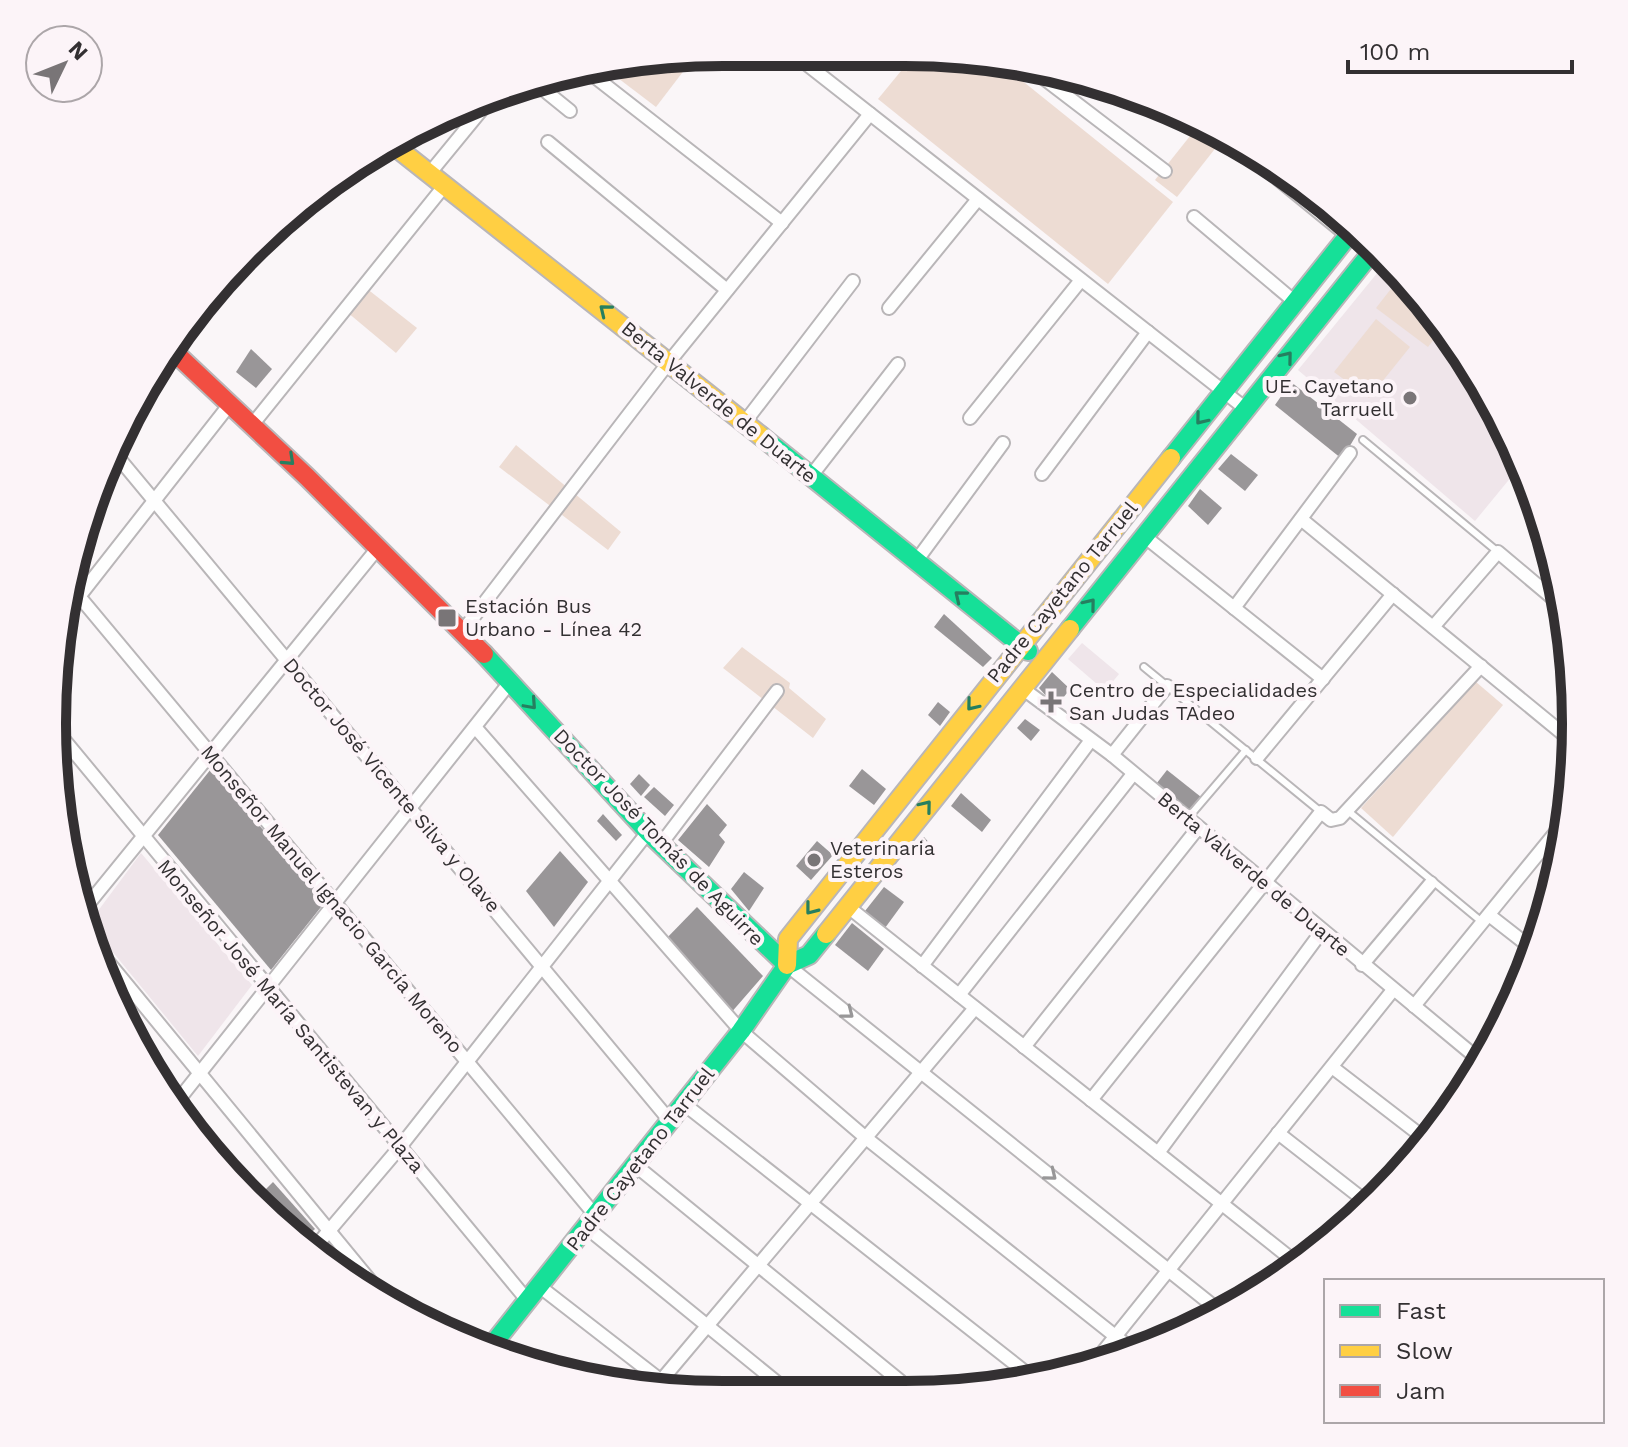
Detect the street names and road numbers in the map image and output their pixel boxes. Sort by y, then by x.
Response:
street label: Berta Valverde de Duarte [617,316,821,488]
street label: Padre Cayetano Tarruel [981,496,1143,688]
street label: Doctor José Vicente Silva y Olave [278,653,506,917]
street label: Doctor José Tomás de Aguirre [549,724,769,950]
street label: Monseñor Manuel Ignacio García Moreno [196,740,468,1058]
street label: Berta Valverde de Duarte [1153,787,1355,961]
street label: Monseñor José María Santistevan y Plaza [153,854,429,1178]
street label: Padre Cayetano Tarruel [561,1062,719,1256]

